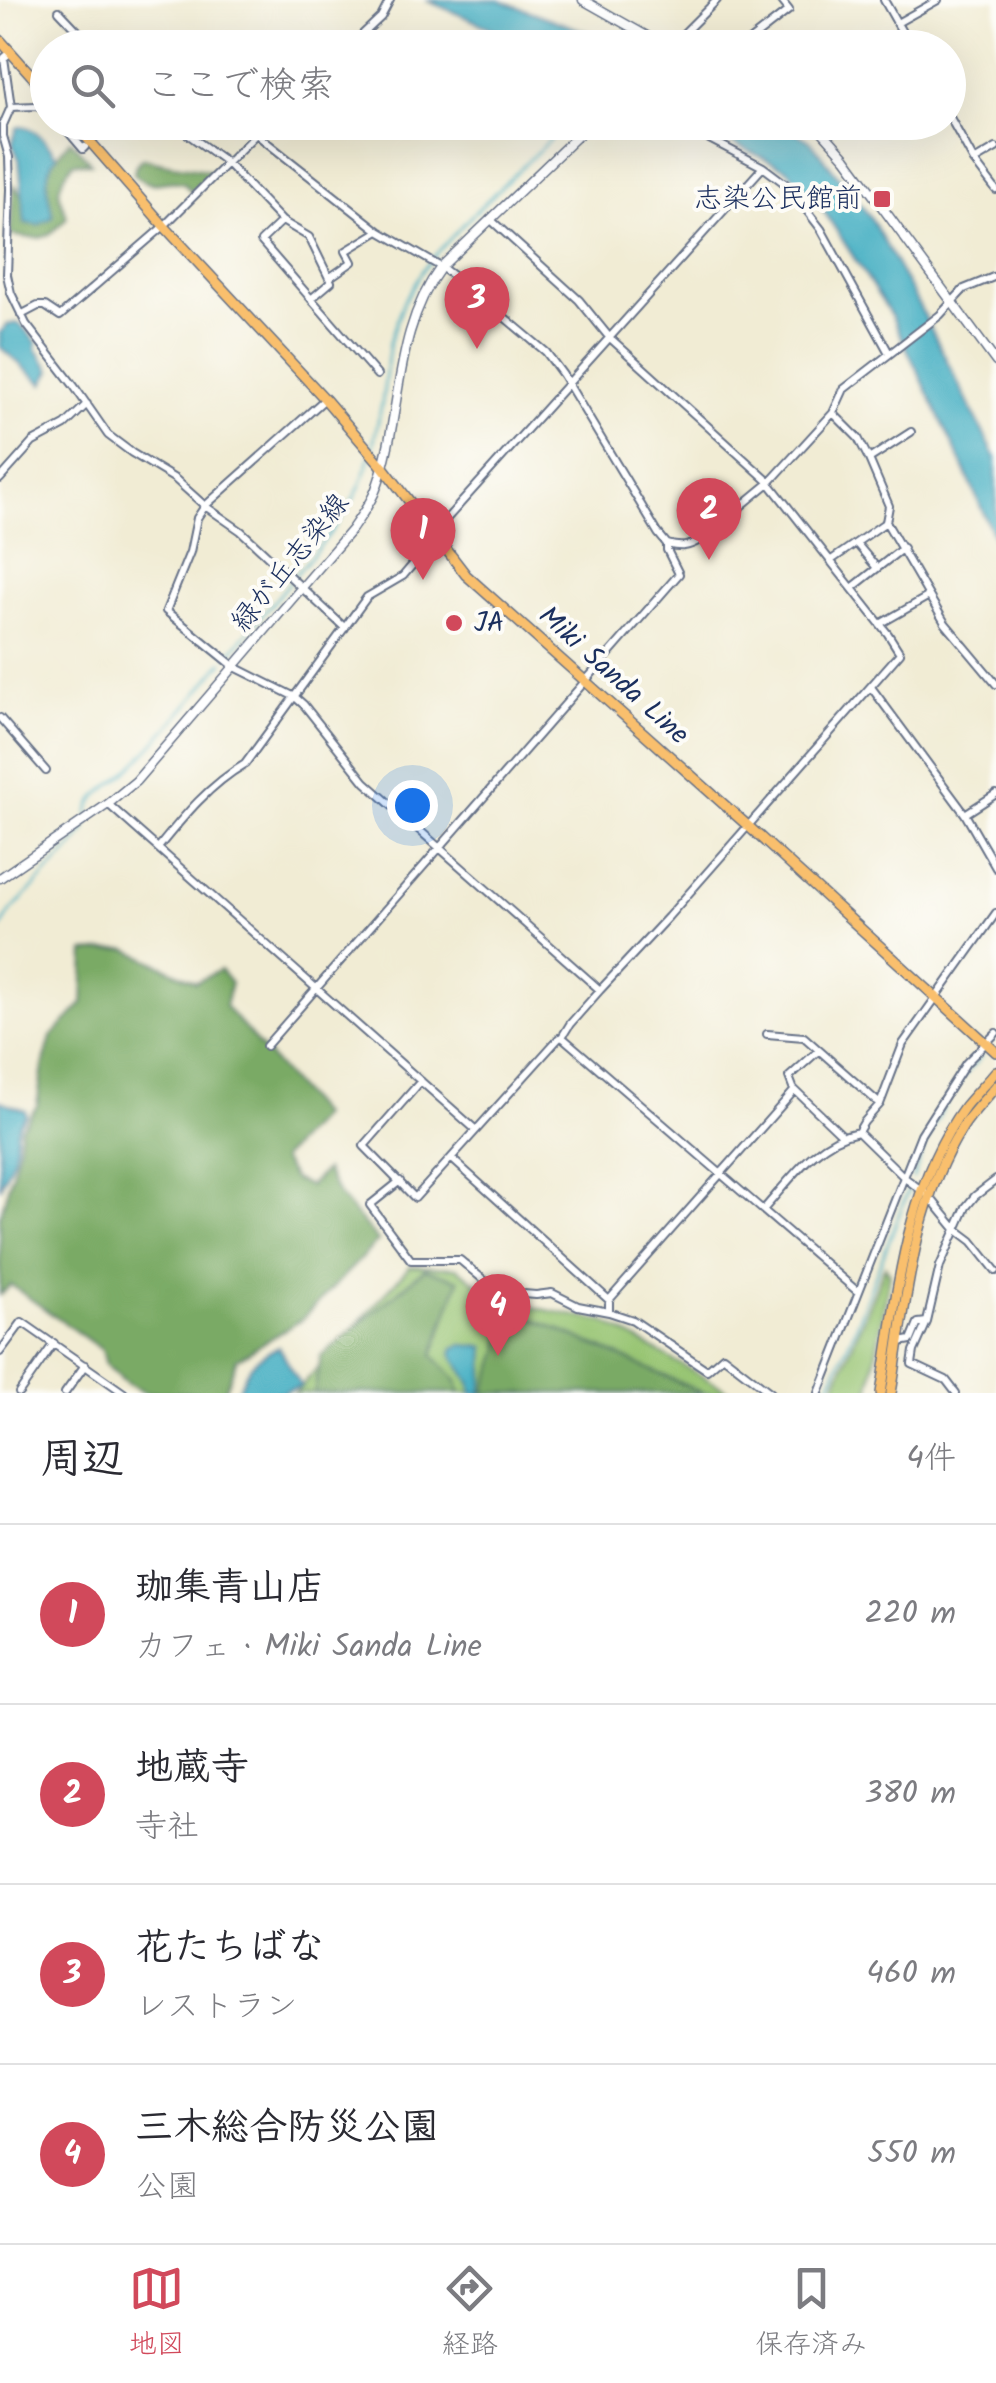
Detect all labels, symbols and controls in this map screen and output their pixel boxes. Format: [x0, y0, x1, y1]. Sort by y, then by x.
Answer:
search box [30, 30, 966, 140]
text: ここで検索 [145, 57, 335, 117]
icon: search [65, 58, 120, 113]
place label: 志染公民館前 [694, 177, 862, 222]
marker: 志染公民館前 [871, 188, 893, 210]
pin: 3 [444, 266, 510, 349]
pin: 2 [676, 478, 742, 560]
street label: 緑が丘志染線 [221, 484, 361, 642]
pin: 1 [390, 498, 456, 580]
street label: Miki Sanda Line [527, 596, 699, 757]
place label: JA [474, 601, 504, 646]
marker: JA [443, 612, 465, 634]
your location [387, 780, 438, 831]
pin: 4 [466, 1274, 530, 1356]
text: 周辺 [40, 1427, 124, 1494]
text: 4件 [906, 1434, 956, 1485]
text: 珈集青山店 [135, 1559, 325, 1619]
text: 1 [68, 1589, 77, 1640]
text: 220 m [865, 1589, 956, 1640]
text: カフェ · Miki Sanda Line [135, 1622, 482, 1673]
text: 地蔵寺 [135, 1739, 249, 1799]
text: 2 [63, 1769, 82, 1820]
text: 380 m [864, 1769, 956, 1820]
text: 寺社 [135, 1802, 199, 1853]
text: 花たちばな [135, 1919, 325, 1979]
text: 3 [64, 1949, 81, 2000]
text: 460 m [866, 1949, 956, 2000]
text: レストラン [135, 1982, 298, 2033]
text: 三木総合防災公園 [135, 2099, 439, 2159]
text: 4 [64, 2129, 81, 2180]
text: 550 m [867, 2129, 956, 2180]
text: 公園 [135, 2162, 199, 2213]
tab: 地図 [129, 2261, 185, 2368]
tab: 経路 [442, 2261, 498, 2368]
tab: 保存済み [755, 2261, 867, 2368]

